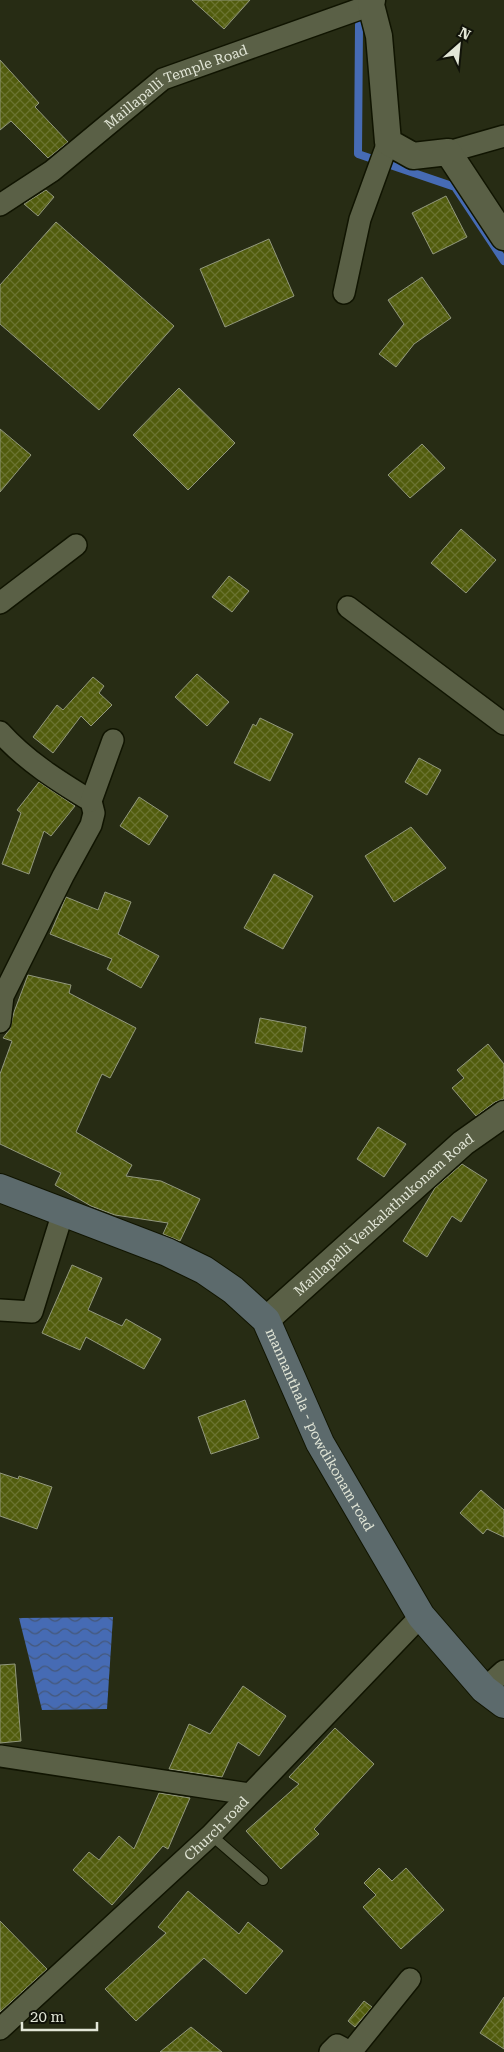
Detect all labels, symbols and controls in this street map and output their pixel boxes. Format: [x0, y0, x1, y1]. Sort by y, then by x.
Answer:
north arrow [434, 20, 484, 70]
text: N [456, 24, 474, 43]
street label: Maillapalli Temple Road [101, 42, 250, 132]
street label: Maillapalli Venkalathukonam Road [291, 1130, 477, 1299]
street label: mannanthala - powdikonam road [263, 1326, 378, 1534]
street label: Church road [181, 1793, 252, 1864]
scale bar [22, 2000, 98, 2032]
text: 20 m [30, 2008, 65, 2026]

